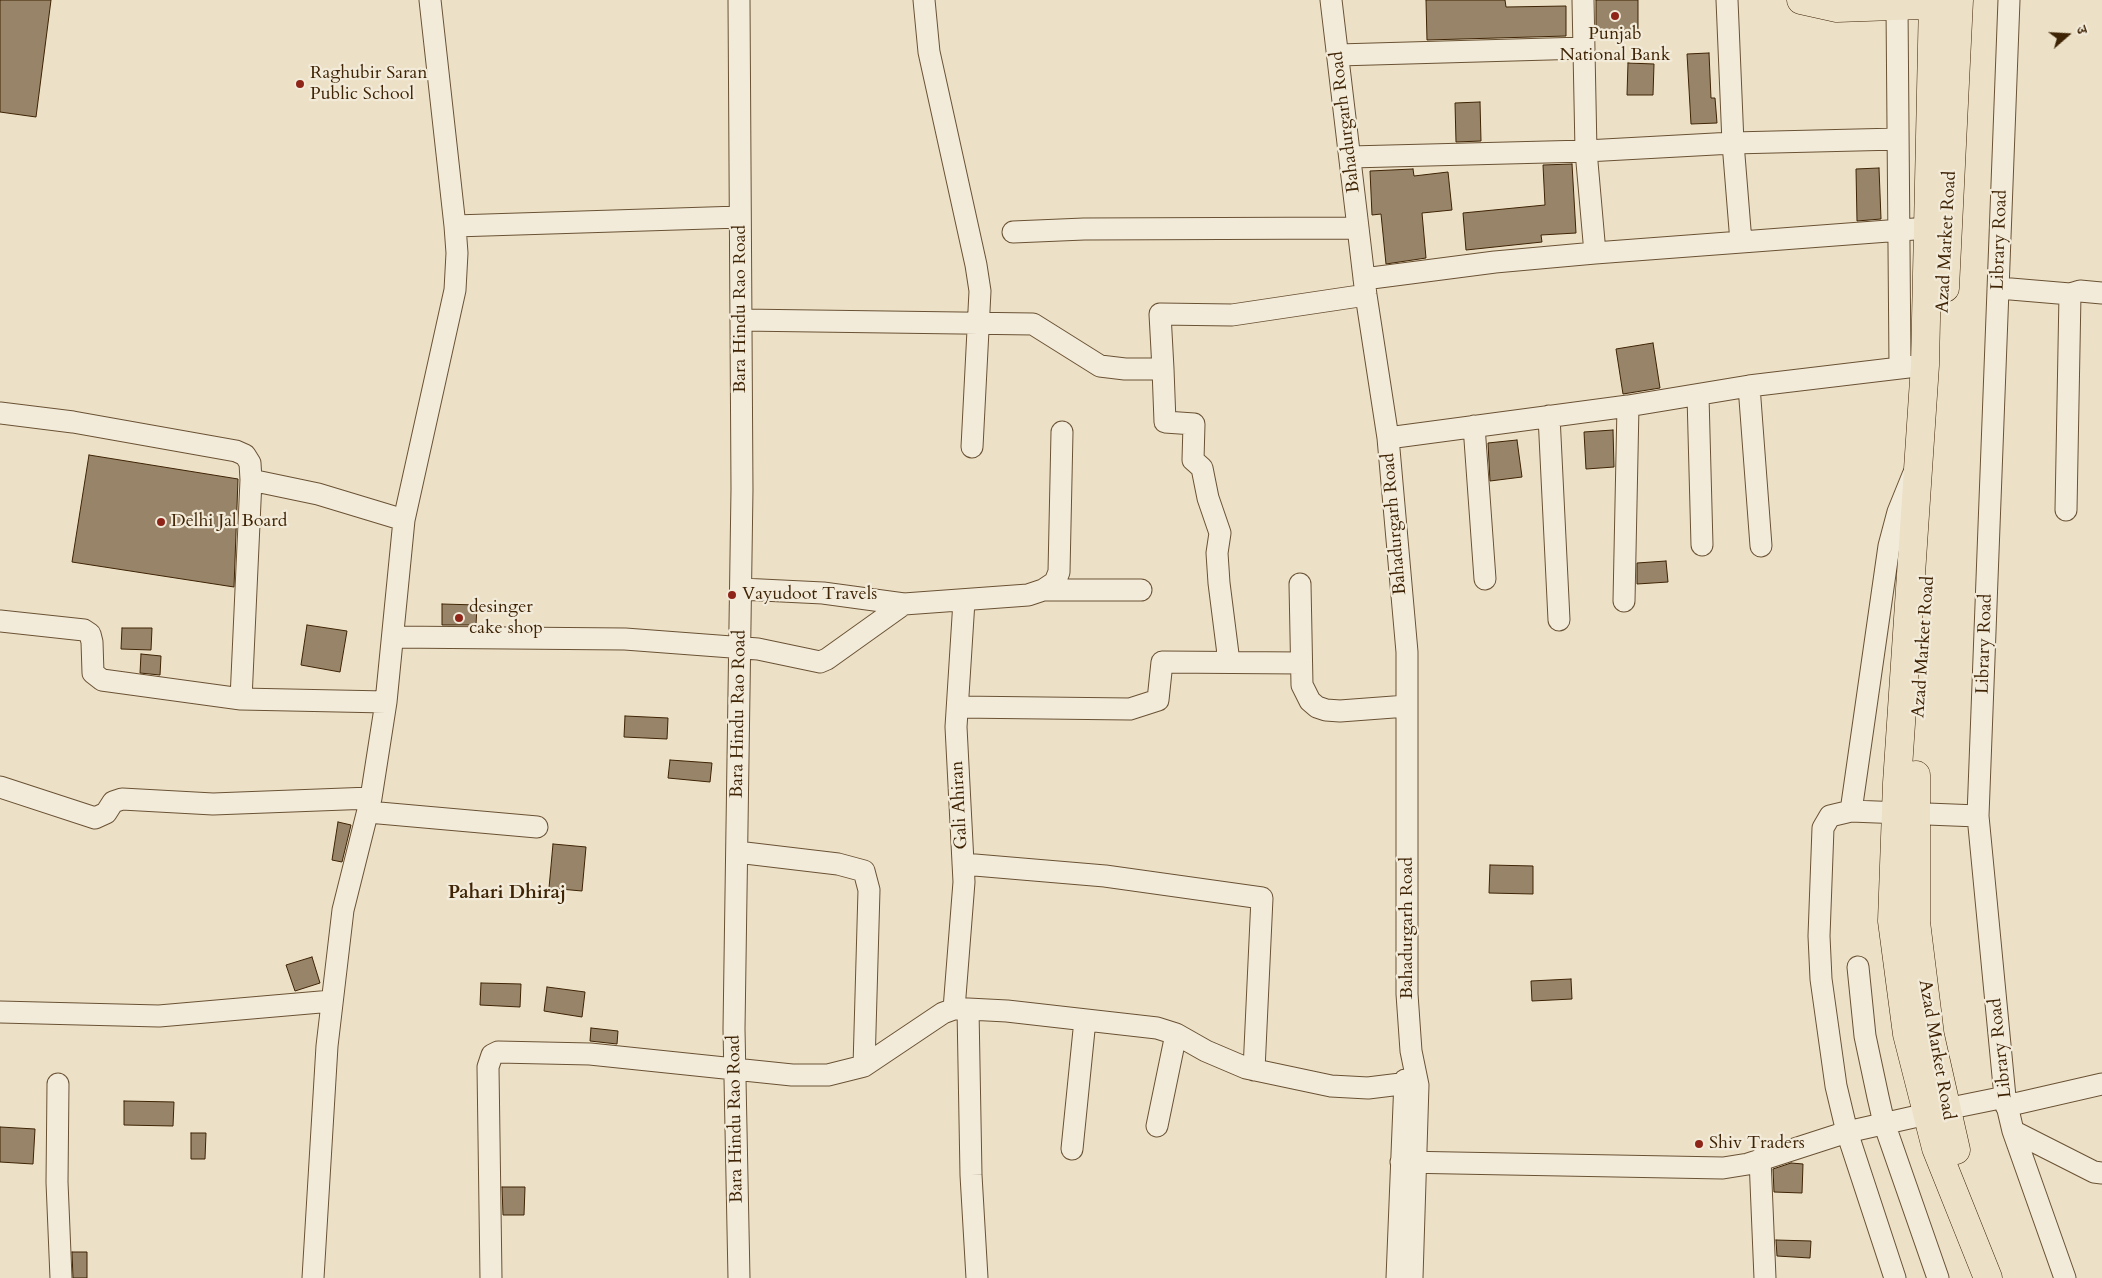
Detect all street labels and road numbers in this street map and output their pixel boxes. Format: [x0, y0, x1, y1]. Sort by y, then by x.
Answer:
street label: Bahadurgarh Road [1327, 50, 1365, 194]
street label: Azad Market Road [1932, 170, 1962, 314]
street label: Library Road [1987, 189, 2013, 291]
street label: Bara Hindu Rao Road [730, 225, 752, 393]
street label: Bahadurgarh Road [1378, 452, 1412, 596]
street label: Azad Market Road [1908, 575, 1940, 719]
street label: Library Road [1972, 593, 1998, 695]
street label: Bara Hindu Rao Road [727, 630, 751, 798]
street label: Gali Ahiran [947, 760, 973, 850]
street label: Bahadurgarh Road [1397, 857, 1419, 999]
street label: Azad Market Road [1913, 978, 1959, 1122]
street label: Library Road [1985, 997, 2017, 1099]
street label: Bara Hindu Rao Road [724, 1035, 748, 1203]

